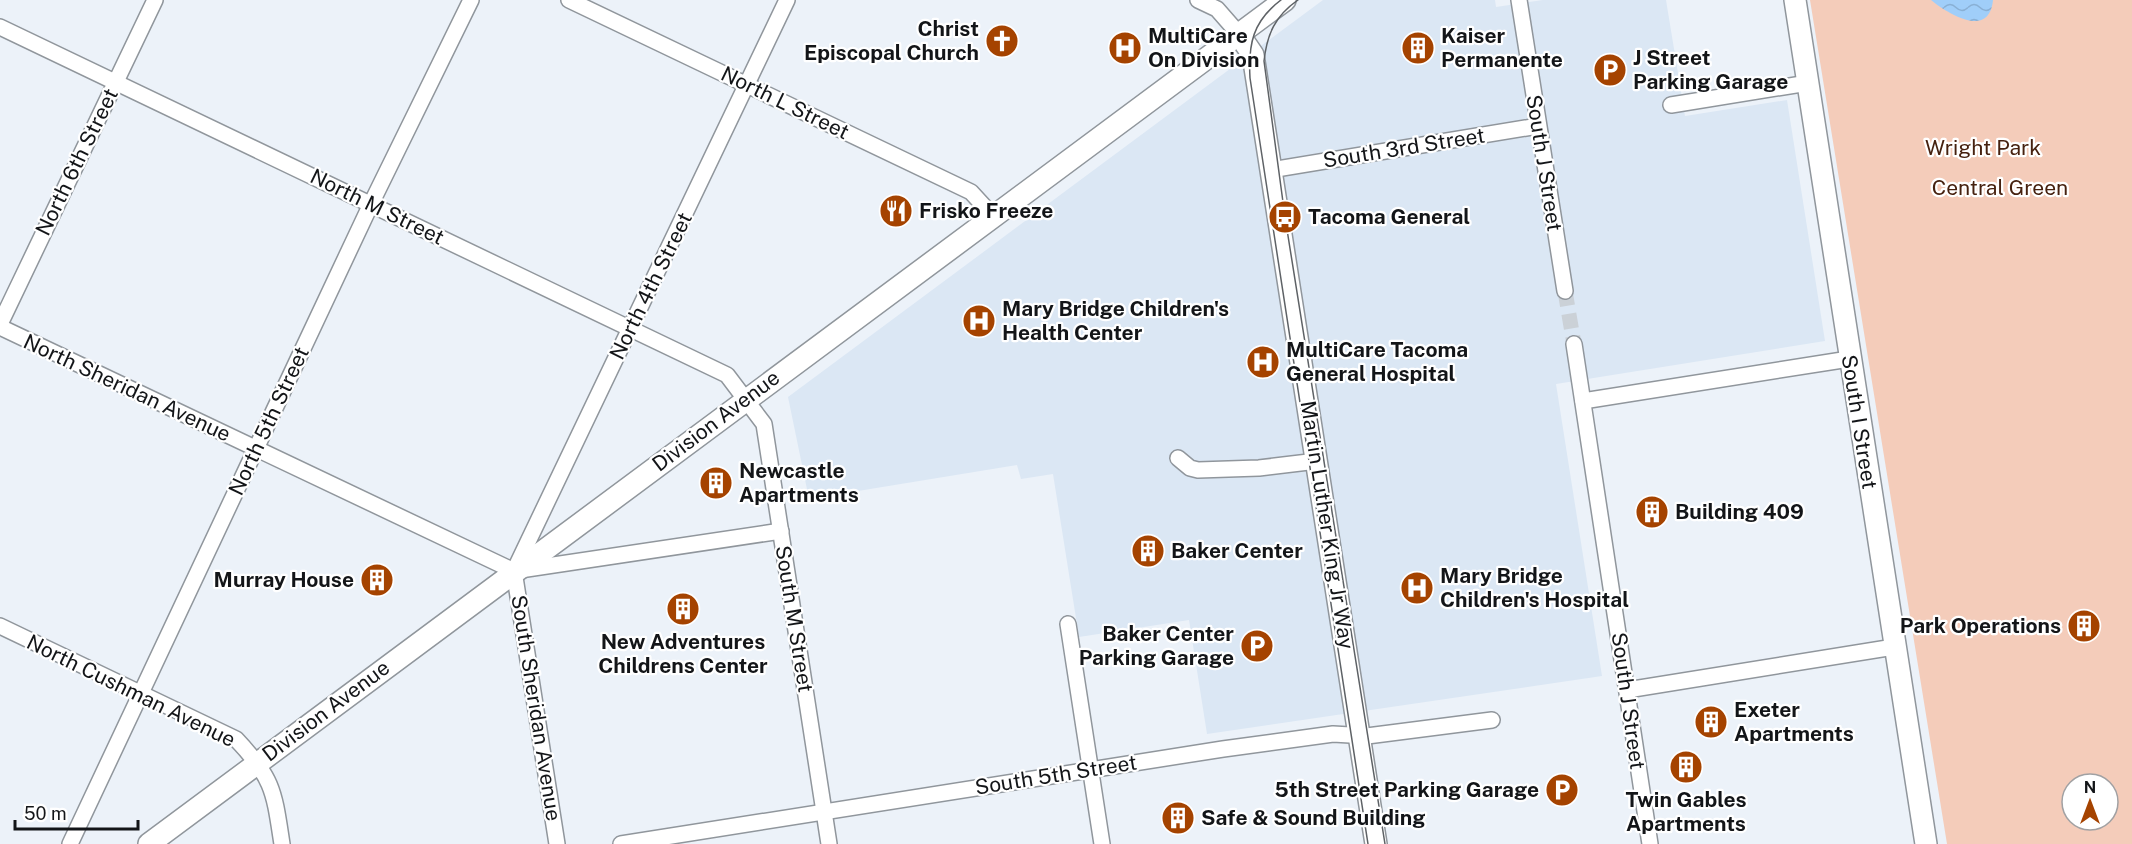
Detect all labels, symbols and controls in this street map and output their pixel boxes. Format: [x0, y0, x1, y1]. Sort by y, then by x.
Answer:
place label: Christ Episcopal Church [804, 16, 979, 65]
church icon: Christ Episcopal Church [984, 23, 1020, 59]
place label: MultiCare On Division [1148, 23, 1259, 72]
place label: Kaiser Permanente [1441, 23, 1563, 72]
hospital icon: MultiCare On Division [1107, 30, 1143, 66]
building icon: Kaiser Permanente [1400, 30, 1436, 66]
place label: J Street Parking Garage [1633, 45, 1788, 94]
parking icon: J Street Parking Garage [1592, 52, 1628, 88]
street label: North L Street [717, 61, 853, 144]
street label: North 6th Street [30, 84, 123, 239]
street label: South J Street [1521, 93, 1568, 233]
street label: South 3rd Street [1321, 122, 1487, 173]
park label: Wright Park [1925, 135, 2041, 160]
street label: North M Street [306, 163, 448, 250]
park label: Central Green [1932, 175, 2068, 200]
restaurant icon: Frisko Freeze [878, 193, 914, 229]
place label: Frisko Freeze [919, 198, 1053, 223]
bus stop icon: Tacoma General [1267, 199, 1303, 235]
place label: Tacoma General [1308, 204, 1470, 229]
street label: North 4th Street [604, 208, 697, 364]
place label: Mary Bridge Children's Health Center [1002, 296, 1229, 345]
hospital icon: Mary Bridge Children's Health Center [961, 303, 997, 339]
street label: North Sheridan Avenue [20, 329, 235, 447]
place label: MultiCare Tacoma General Hospital [1286, 337, 1468, 386]
street label: North 5th Street [223, 343, 314, 499]
hospital icon: MultiCare Tacoma General Hospital [1245, 344, 1281, 380]
street label: South I Street [1837, 353, 1882, 491]
street label: Division Avenue [647, 365, 784, 477]
street label: Martin Luther King Jr Way [1296, 399, 1359, 651]
place label: Newcastle Apartments [739, 458, 859, 507]
building icon: Newcastle Apartments [698, 465, 734, 501]
building icon: Building 409 [1634, 494, 1670, 530]
place label: Building 409 [1675, 499, 1804, 524]
building icon: Baker Center [1130, 533, 1166, 569]
place label: Baker Center [1171, 538, 1303, 563]
street label: South M Street [771, 544, 818, 694]
building icon: Murray House [359, 562, 395, 598]
place label: Mary Bridge Children's Hospital [1440, 563, 1629, 612]
place label: Murray House [214, 567, 354, 592]
hospital icon: Mary Bridge Children's Hospital [1399, 570, 1435, 606]
building icon: New Adventures Childrens Center [665, 591, 701, 627]
street label: South Sheridan Avenue [506, 593, 567, 823]
building icon: Park Operations [2066, 608, 2102, 644]
place label: Park Operations [1900, 613, 2061, 638]
place label: Baker Center Parking Garage [1079, 621, 1234, 670]
parking icon: Baker Center Parking Garage [1239, 628, 1275, 664]
street label: North Cushman Avenue [23, 629, 240, 752]
place label: New Adventures Childrens Center [598, 629, 768, 678]
street label: South J Street [1607, 631, 1650, 771]
street label: Division Avenue [257, 655, 394, 767]
place label: Exeter Apartments [1734, 697, 1854, 746]
building icon: Exeter Apartments [1693, 704, 1729, 740]
street label: South 5th Street [973, 749, 1139, 800]
building icon: Twin Gables Apartments [1668, 749, 1704, 785]
parking icon: 5th Street Parking Garage [1544, 772, 1580, 808]
north arrow [2060, 772, 2120, 832]
place label: 5th Street Parking Garage [1275, 777, 1539, 802]
text: N [2084, 778, 2096, 797]
place label: Twin Gables Apartments [1625, 787, 1747, 836]
scale bar [15, 793, 138, 831]
building icon: Safe & Sound Building [1160, 800, 1196, 836]
text: 50 m [24, 803, 67, 824]
place label: Safe & Sound Building [1201, 805, 1425, 830]

